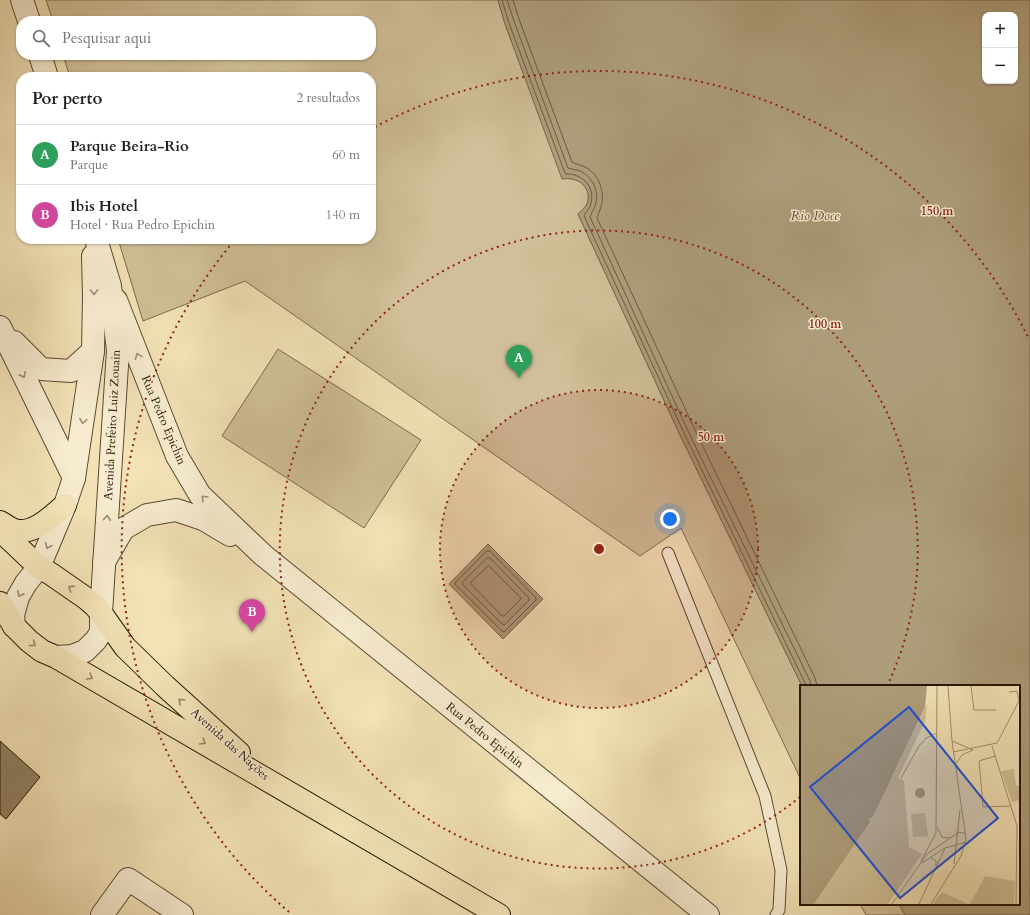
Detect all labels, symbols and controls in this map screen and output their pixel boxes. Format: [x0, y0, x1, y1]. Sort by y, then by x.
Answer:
map controls [982, 12, 1018, 84]
button: + [982, 12, 1018, 48]
search box [16, 16, 376, 60]
icon: search [30, 27, 52, 49]
text: Pesquisar aqui [62, 28, 151, 48]
button: − [982, 48, 1018, 84]
text: Por perto [32, 87, 102, 110]
text: 2 resultados [296, 89, 360, 107]
text: Parque Beira-Rio [70, 136, 189, 156]
text: A [40, 146, 50, 164]
text: 60 m [332, 146, 360, 164]
text: Parque [70, 156, 108, 174]
text: Ibis Hotel [70, 196, 138, 216]
text: 150 m [921, 203, 954, 219]
text: B [40, 206, 50, 224]
text: 140 m [326, 206, 360, 224]
water label: Rio Doce [791, 207, 840, 225]
text: Hotel · Rua Pedro Epichin [70, 216, 215, 234]
one-way arrow [90, 289, 98, 295]
text: 100 m [809, 316, 842, 332]
pin: A [506, 345, 532, 378]
street label: Avenida Prefeito Luiz Zouain [100, 349, 124, 501]
one-way arrow [134, 353, 142, 360]
one-way arrow [18, 371, 26, 378]
street label: Rua Pedro Epichin [138, 373, 190, 467]
one-way arrow [79, 418, 87, 424]
text: 50 m [698, 429, 725, 445]
one-way arrow [201, 495, 209, 503]
your location [660, 509, 680, 529]
one-way arrow [102, 515, 111, 521]
one-way arrow [45, 541, 53, 549]
centre of rings [592, 542, 606, 556]
one-way arrow [68, 585, 75, 593]
one-way arrow [17, 590, 25, 597]
pin: B [239, 599, 265, 632]
one-way arrow [29, 639, 36, 646]
one-way arrow [86, 673, 93, 680]
inset map [800, 685, 1020, 905]
one-way arrow [179, 698, 186, 705]
street label: Rua Pedro Epichin [443, 699, 527, 771]
street label: Avenida das Nações [187, 704, 273, 784]
one-way arrow [199, 738, 206, 745]

